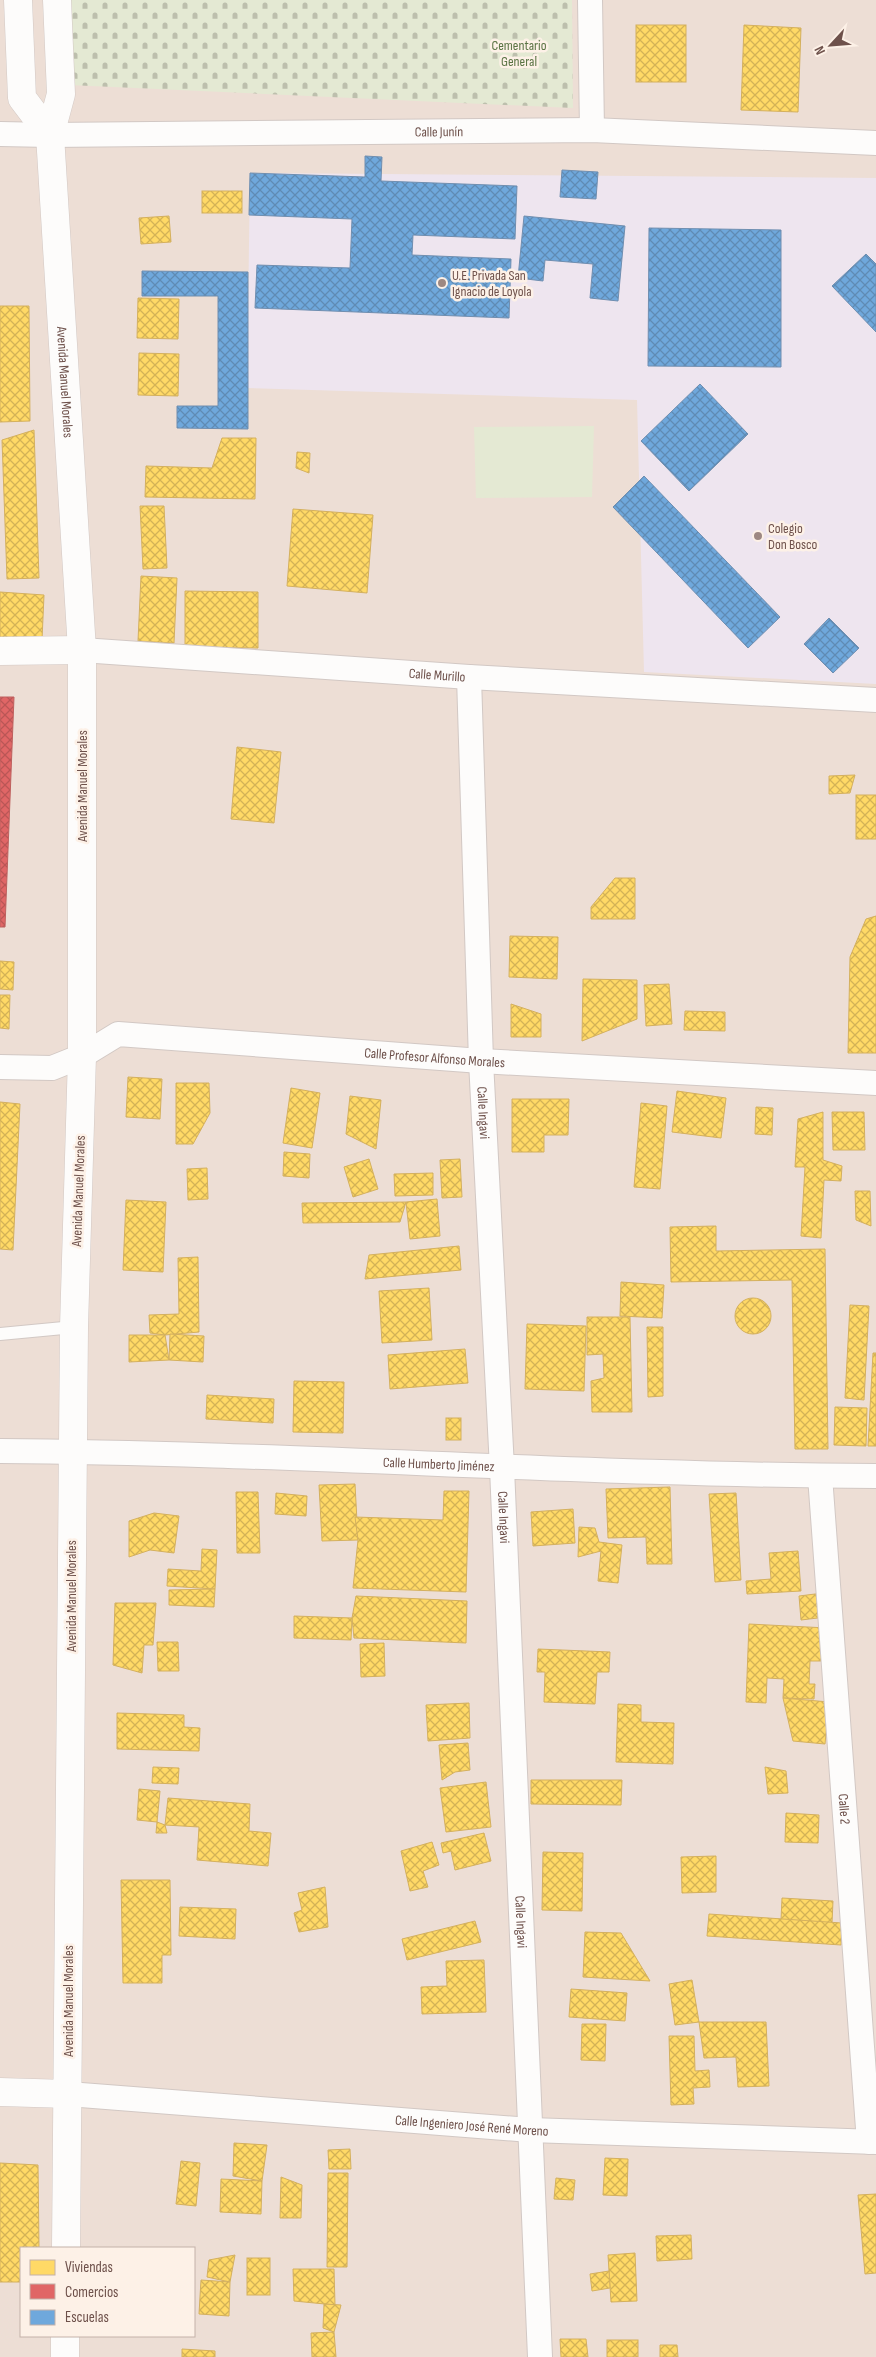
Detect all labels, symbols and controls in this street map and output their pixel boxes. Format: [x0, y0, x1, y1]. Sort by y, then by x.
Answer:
north arrow [806, 20, 856, 70]
park label: Cementario General [491, 37, 547, 70]
text: N [810, 43, 829, 58]
street label: Calle Junín [415, 123, 463, 141]
place label: U.E. Privada San Ignacio de Loyola [452, 267, 532, 300]
marker: U.E. Privada San Ignacio de Loyola [436, 277, 448, 289]
street label: Avenida Manuel Morales [53, 325, 77, 438]
place label: Colegio Don Bosco [768, 520, 818, 553]
marker: Colegio Don Bosco [752, 530, 764, 542]
street label: Calle Murillo [408, 665, 466, 686]
street label: Avenida Manuel Morales [74, 730, 91, 843]
street label: Calle Profesor Alfonso Morales [364, 1044, 505, 1071]
street label: Calle Ingavi [473, 1086, 493, 1139]
street label: Avenida Manuel Morales [68, 1135, 89, 1248]
street label: Calle Humberto Jiménez [383, 1454, 495, 1475]
street label: Calle Ingavi [494, 1491, 513, 1544]
street label: Avenida Manuel Morales [63, 1540, 80, 1653]
street label: Calle 2 [834, 1793, 854, 1825]
street label: Calle Ingavi [511, 1895, 531, 1949]
street label: Avenida Manuel Morales [60, 1945, 77, 2058]
street label: Calle Ingeniero José René Moreno [394, 2112, 549, 2140]
legend [20, 2247, 195, 2337]
text: Viviendas [65, 2258, 113, 2277]
text: Comercios [65, 2283, 119, 2302]
text: Escuelas [65, 2308, 109, 2327]

